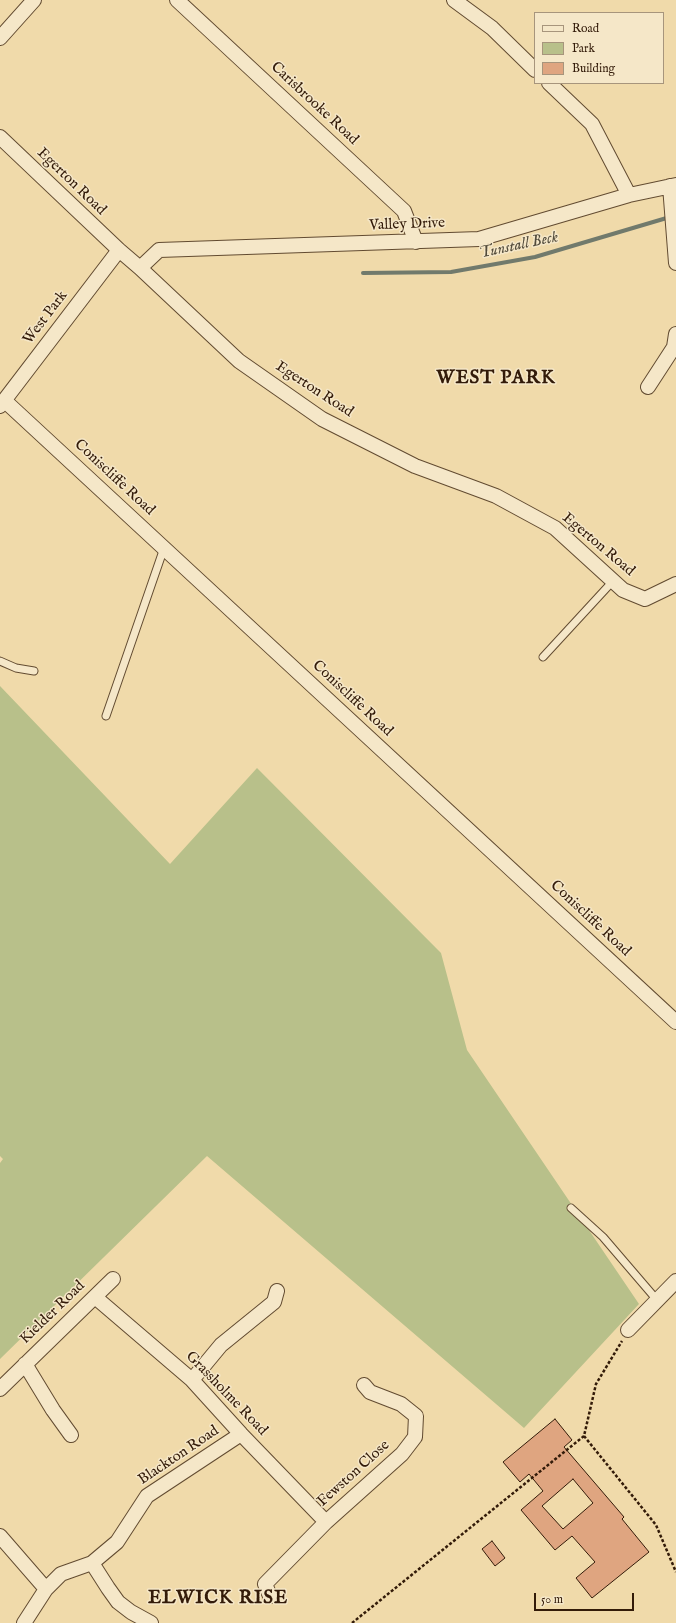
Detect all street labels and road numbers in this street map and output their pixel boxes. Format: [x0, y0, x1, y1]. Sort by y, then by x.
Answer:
street label: Carisbrooke Road [266, 59, 362, 149]
street label: Egerton Road [33, 145, 109, 219]
street label: Valley Drive [369, 215, 445, 235]
street label: West Park [20, 288, 72, 348]
street label: Egerton Road [272, 358, 356, 422]
street label: Coniscliffe Road [70, 436, 158, 520]
street label: Egerton Road [558, 509, 638, 581]
street label: Coniscliffe Road [308, 657, 396, 741]
street label: Coniscliffe Road [546, 877, 634, 961]
street label: Kielder Road [17, 1278, 89, 1348]
street label: Grassholme Road [181, 1348, 271, 1440]
street label: Blackton Road [135, 1422, 223, 1490]
street label: Fewston Close [314, 1437, 394, 1511]

